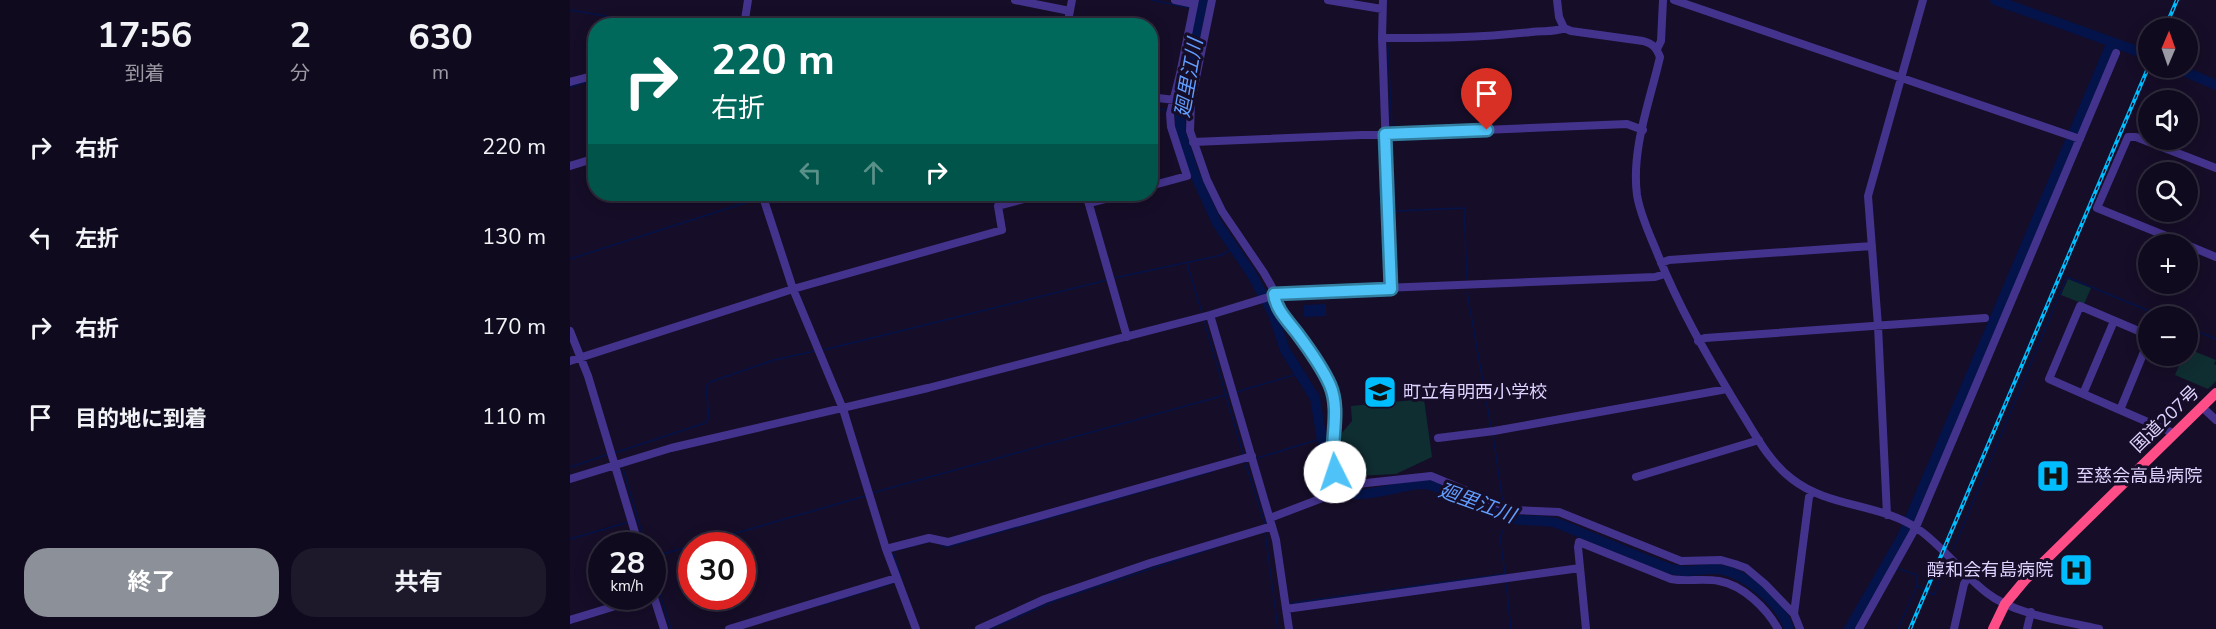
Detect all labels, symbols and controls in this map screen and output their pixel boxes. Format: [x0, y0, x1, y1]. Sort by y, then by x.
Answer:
text: 17:56 [97, 11, 192, 60]
text: 2 [289, 11, 311, 60]
text: 630 [408, 13, 473, 62]
north arrow [2138, 18, 2198, 78]
map controls [2138, 18, 2198, 366]
text: 220 m [711, 32, 835, 89]
water label: 廻里江川 [1169, 34, 1210, 120]
icon: right [612, 42, 690, 120]
text: m [432, 59, 449, 86]
text: 到着 [125, 60, 165, 87]
text: 分 [290, 60, 310, 87]
pin [1461, 68, 1512, 130]
icon: arrive [1470, 77, 1503, 110]
text: 右折 [711, 90, 765, 127]
button: sound [2138, 90, 2198, 150]
icon: right [24, 131, 57, 164]
text: 220 m [482, 132, 546, 162]
text: 右折 [75, 134, 119, 164]
icon: left [794, 156, 827, 189]
icon: ahead [857, 156, 890, 189]
icon: right [920, 156, 953, 189]
button: search [2138, 162, 2198, 222]
icon: left [24, 221, 57, 254]
text: 130 m [482, 222, 546, 252]
text: 左折 [75, 224, 119, 254]
button: + [2138, 234, 2198, 294]
button: − [2138, 306, 2198, 366]
icon: right [24, 311, 57, 344]
text: 170 m [482, 312, 546, 342]
text: 右折 [75, 314, 119, 344]
school or university icon: 町立有明西小学校 [1362, 374, 1398, 410]
place label: 町立有明西小学校 [1403, 380, 1547, 404]
street label: 国道207号 [2126, 380, 2204, 458]
icon: arrive [24, 401, 57, 434]
text: 110 m [482, 402, 546, 432]
text: 目的地に到着 [75, 404, 207, 434]
position arrow [1303, 440, 1367, 504]
hospital icon: 至慈会高島病院 [2035, 458, 2071, 494]
place label: 至慈会高島病院 [2076, 464, 2202, 488]
water label: 廻里江川 [1435, 477, 1521, 530]
speed limit sign: 30 [678, 532, 756, 610]
text: 28 [609, 543, 645, 584]
button: 終了 [24, 548, 279, 617]
button: 共有 [291, 548, 546, 617]
hospital icon: 醇和会有島病院 [2058, 552, 2094, 588]
place label: 醇和会有島病院 [1927, 558, 2053, 582]
text: km/h [610, 576, 644, 596]

